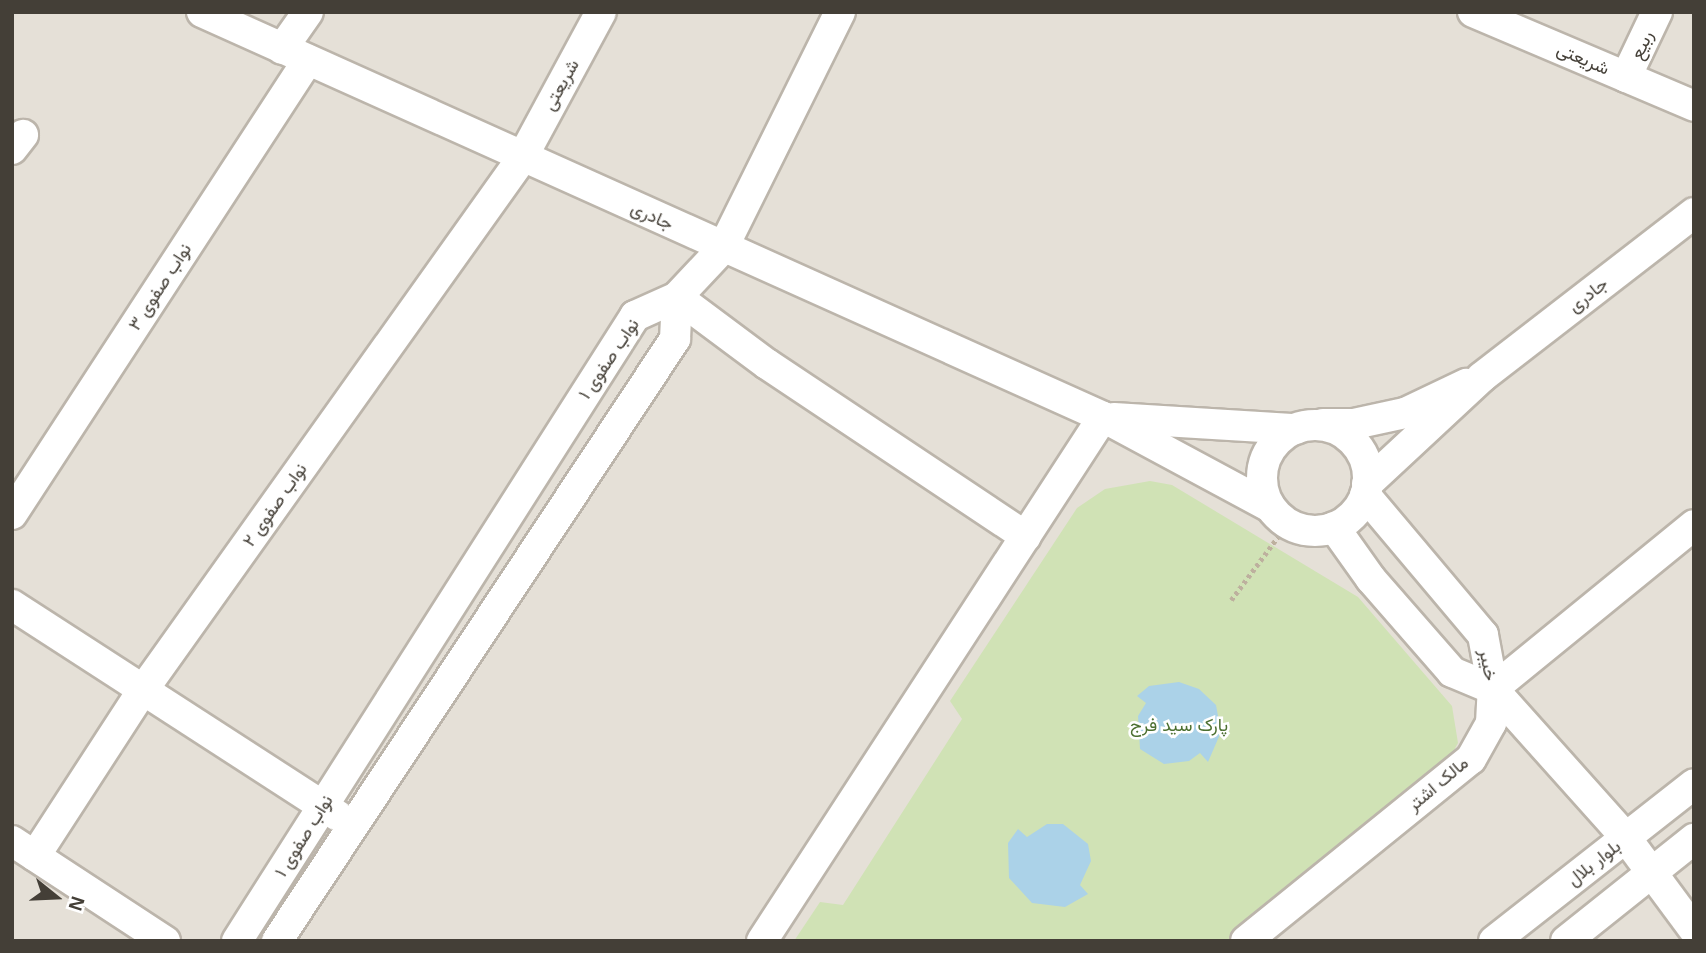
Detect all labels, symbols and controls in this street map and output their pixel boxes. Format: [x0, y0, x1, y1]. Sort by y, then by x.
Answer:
street label: ربیع [1626, 27, 1658, 63]
street label: شریعتی [1553, 38, 1613, 80]
street label: شریعتی [538, 56, 584, 114]
street label: جادری [627, 197, 677, 235]
street label: نواب صفوی ۳ [124, 239, 196, 335]
street label: جادری [1564, 273, 1612, 317]
street label: نواب صفوی ۱ [574, 314, 644, 404]
street label: نواب صفوی ۲ [238, 459, 312, 551]
street label: خیبر [1474, 647, 1502, 683]
park label: پارک سید فرج [1130, 714, 1228, 736]
street label: مالک اشتر [1403, 752, 1473, 816]
street label: نواب صفوی ۱ [270, 791, 338, 881]
street label: بلوار بلال [1563, 835, 1625, 891]
north arrow [21, 862, 91, 932]
text: N [64, 894, 89, 913]

